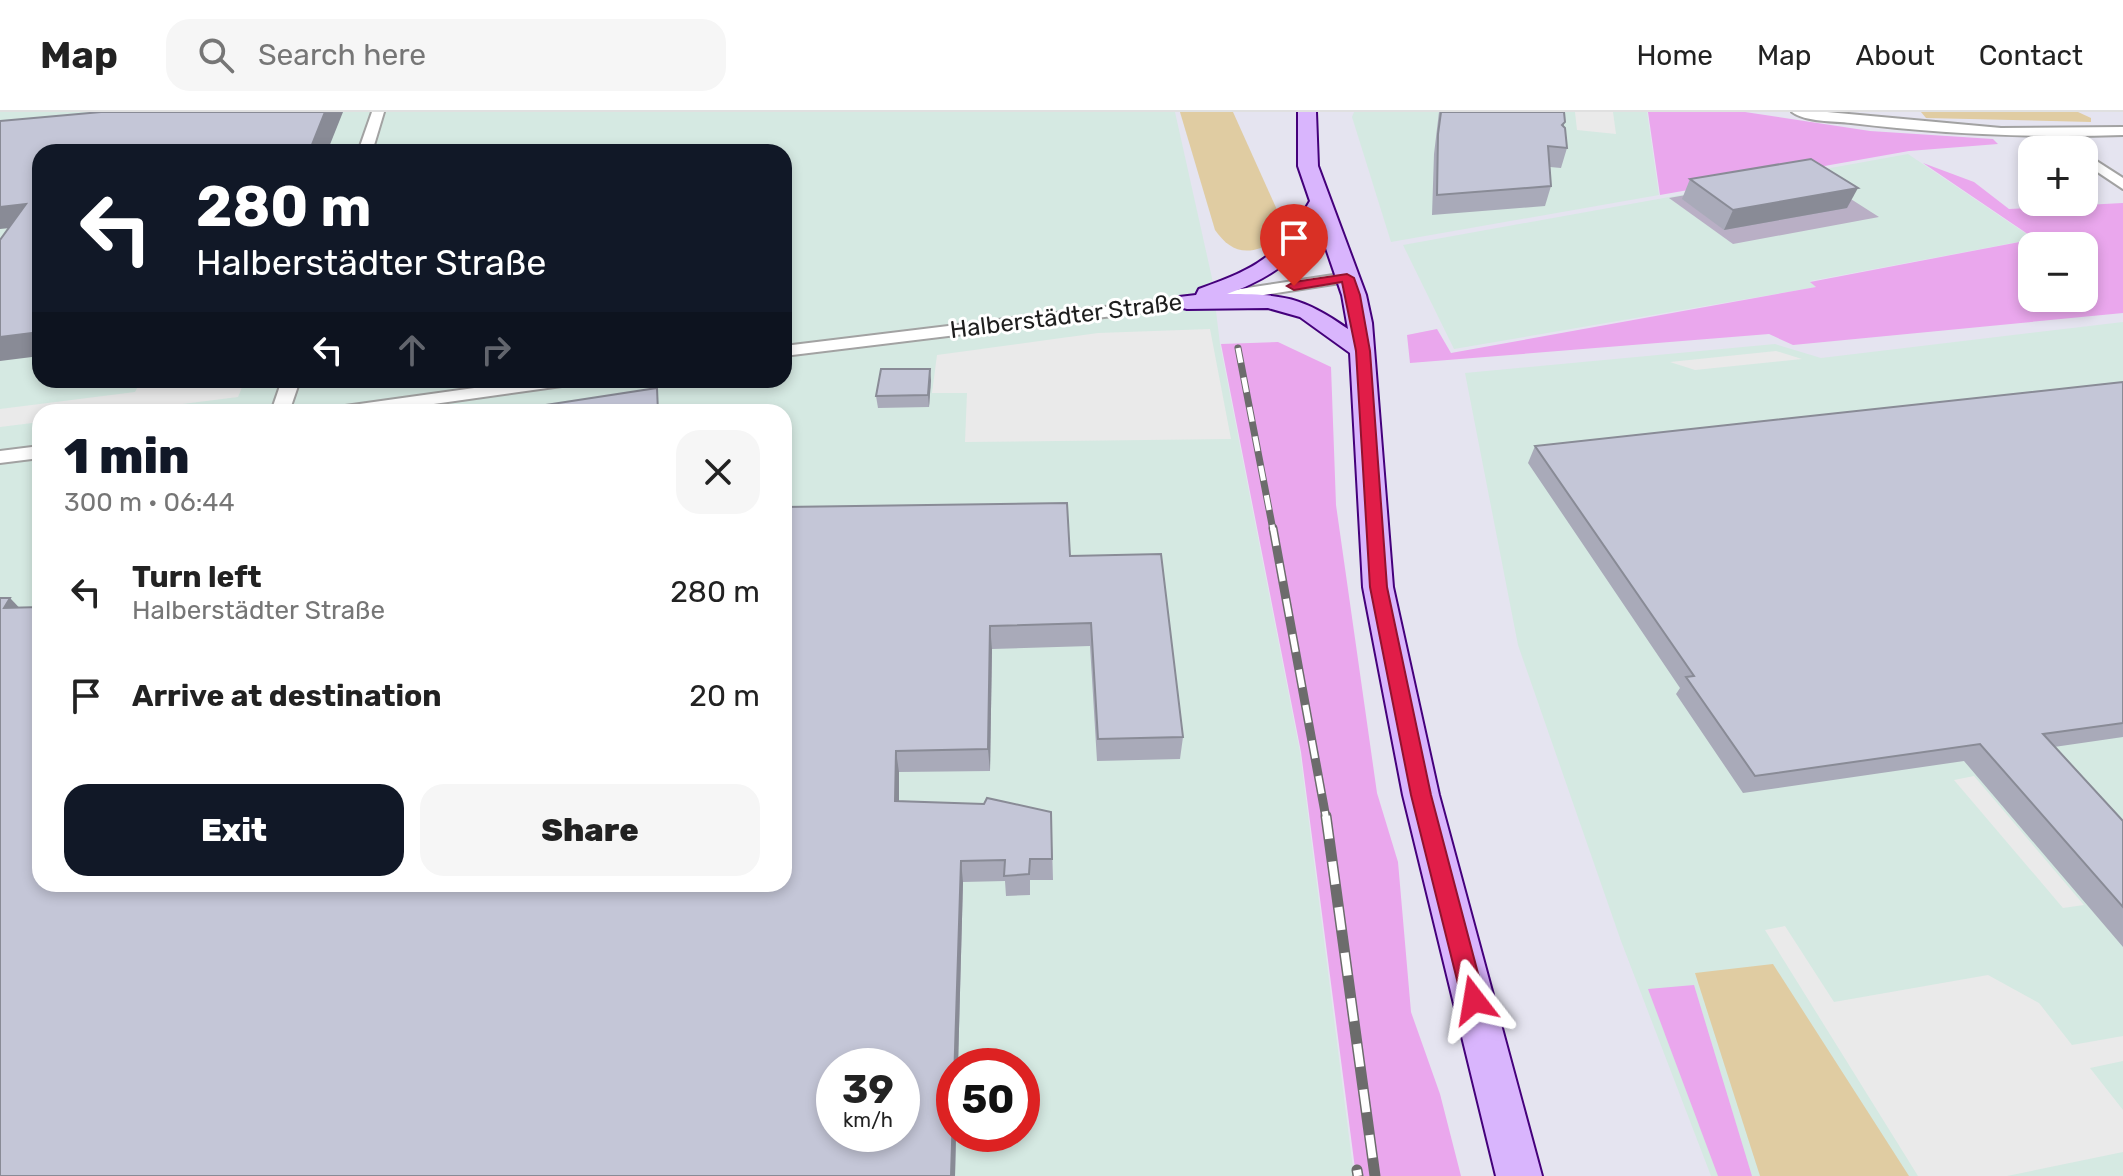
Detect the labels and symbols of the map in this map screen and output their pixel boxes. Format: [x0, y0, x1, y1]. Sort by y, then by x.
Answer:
pin [1260, 204, 1328, 286]
street label: Halberstädter Straße [948, 288, 1184, 344]
position arrow [1432, 958, 1516, 1042]
speed limit sign: 50 [936, 1048, 1040, 1152]

